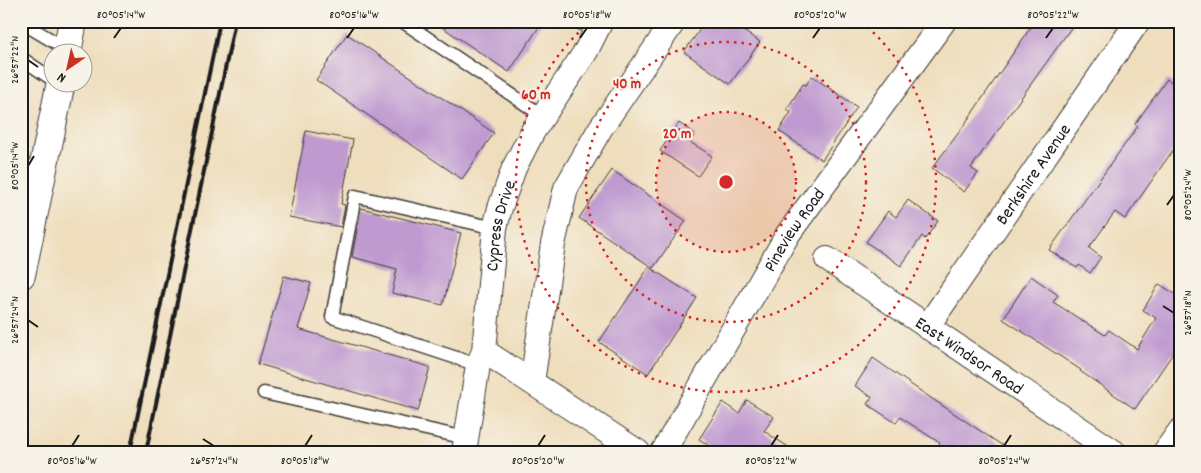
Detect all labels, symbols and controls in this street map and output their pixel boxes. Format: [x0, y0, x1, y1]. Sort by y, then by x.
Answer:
text: 80°05'14"W [97, 7, 145, 24]
text: 80°05'16"W [329, 7, 379, 24]
text: 80°05'18"W [563, 7, 611, 24]
text: 80°05'20"W [794, 7, 846, 24]
text: 80°05'22"W [1027, 7, 1079, 24]
text: 26°57'22"N [7, 36, 24, 84]
north arrow [42, 42, 92, 92]
text: N [53, 67, 70, 87]
text: 40 m [613, 74, 641, 96]
text: 60 m [521, 85, 551, 107]
street label: Berkshire Avenue [991, 120, 1078, 231]
text: 20 m [663, 124, 691, 146]
text: 80°05'14"W [7, 142, 24, 190]
text: 80°05'24"W [1180, 169, 1197, 221]
centre of rings [717, 173, 735, 191]
street label: Cypress Drive [481, 177, 524, 273]
street label: Pineview Road [759, 184, 832, 277]
text: 26°57'18"N [1180, 290, 1197, 336]
text: 26°57'24"N [7, 296, 24, 344]
street label: East Windsor Road [909, 312, 1027, 402]
text: 80°05'16"W [47, 453, 97, 470]
text: 26°57'24"N [190, 453, 238, 470]
text: 80°05'18"W [281, 453, 329, 470]
text: 80°05'20"W [512, 453, 564, 470]
text: 80°05'22"W [745, 453, 797, 470]
text: 80°05'24"W [978, 453, 1030, 470]

